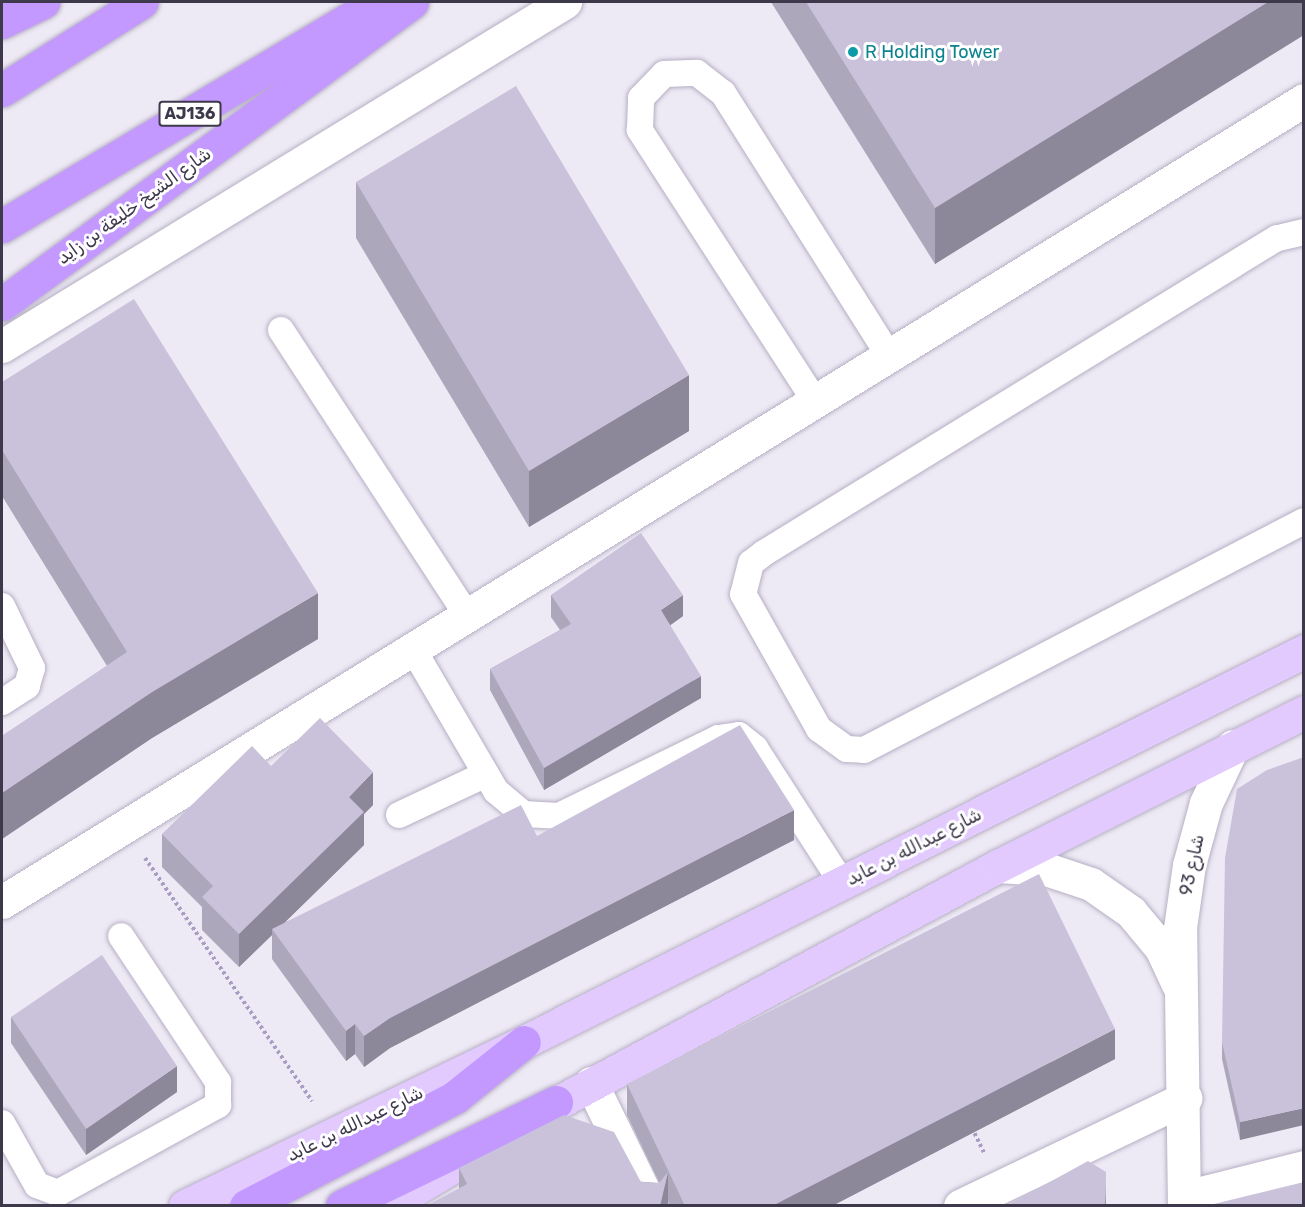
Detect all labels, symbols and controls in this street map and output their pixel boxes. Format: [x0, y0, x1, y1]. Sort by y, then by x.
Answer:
place label: R Holding Tower [865, 41, 1000, 63]
marker: R Holding Tower [846, 45, 860, 59]
road number: AJ136 [158, 101, 222, 127]
street label: شارع الشيخ خليفة بن زايد [53, 143, 215, 269]
street label: شارع عبدالله بن عابد [843, 804, 985, 890]
street label: شارع 93 [1175, 833, 1209, 897]
street label: شارع عبدالله بن عابد [283, 1082, 427, 1166]

